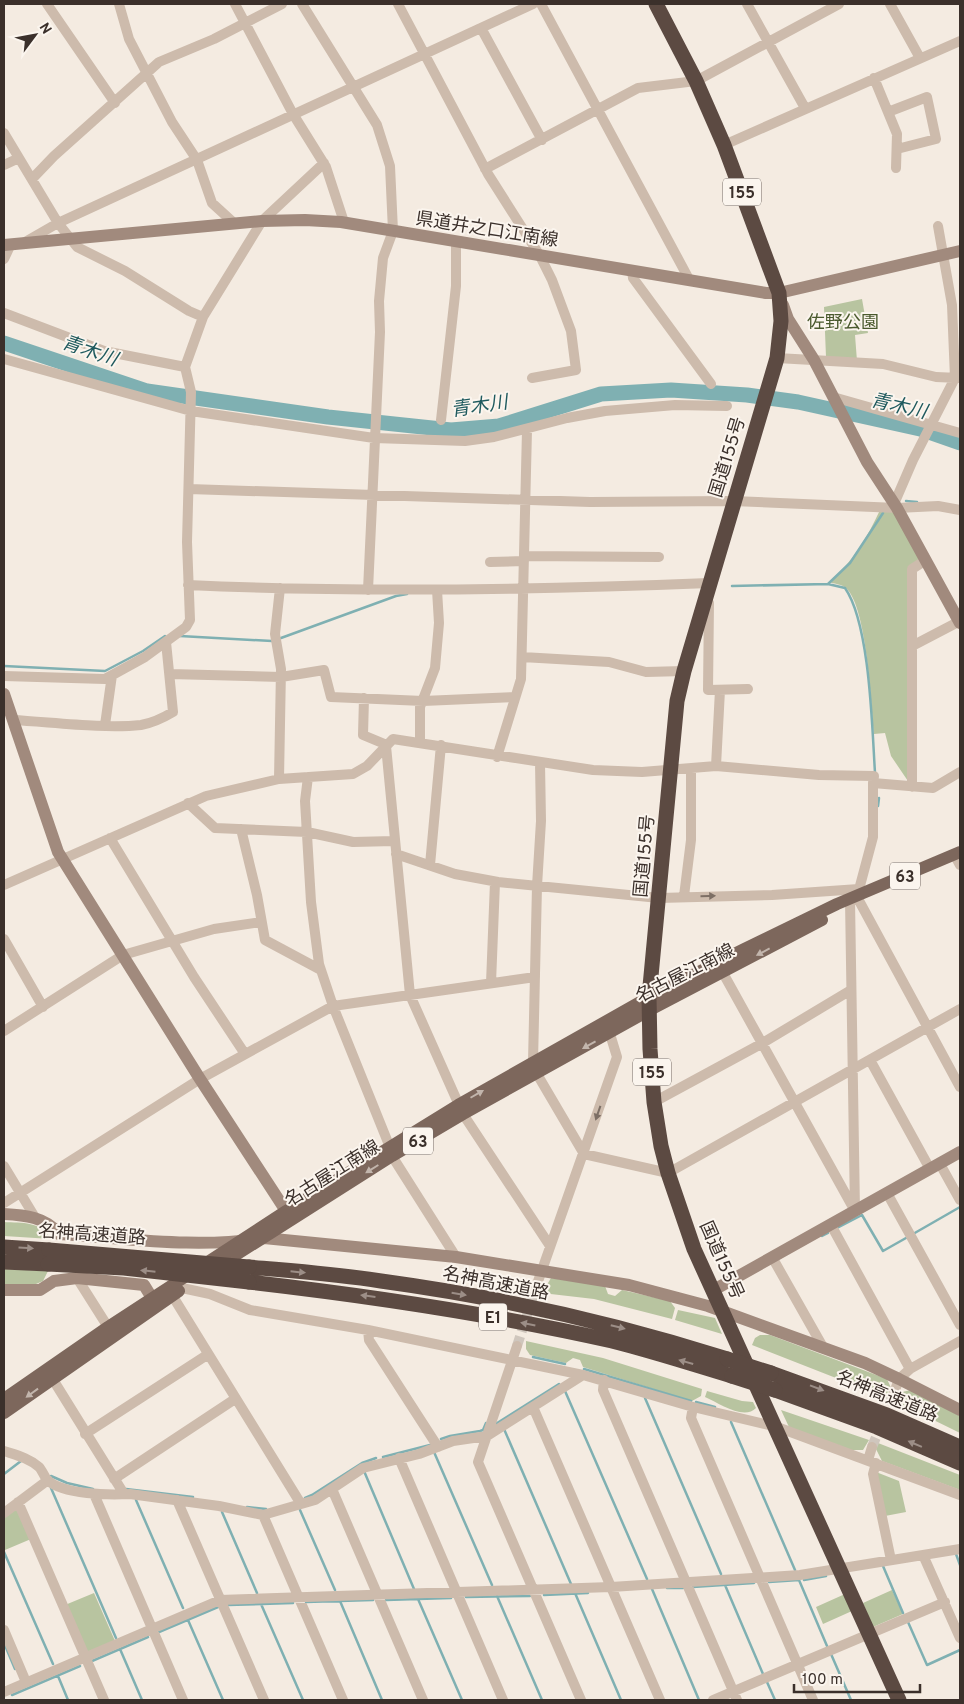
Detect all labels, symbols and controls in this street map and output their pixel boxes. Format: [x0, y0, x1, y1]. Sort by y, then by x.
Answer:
north arrow [10, 10, 60, 60]
text: N [35, 20, 55, 38]
road number: 155 [723, 178, 761, 206]
street label: 県道井之口江南線 [414, 208, 560, 253]
park label: 佐野公園 [807, 312, 879, 335]
water label: 青木川 [58, 331, 122, 373]
water label: 青木川 [868, 389, 931, 426]
water label: 青木川 [449, 391, 511, 423]
street label: 国道155号 [705, 414, 752, 501]
street label: 国道155号 [630, 814, 661, 899]
road number: 63 [890, 862, 920, 889]
one-way arrow [700, 892, 716, 900]
street label: 名古屋江南線 [632, 940, 739, 1009]
one-way arrow [756, 947, 770, 956]
one-way arrow [582, 1041, 597, 1049]
road number: 155 [633, 1058, 671, 1086]
one-way arrow [470, 1089, 484, 1098]
one-way arrow [594, 1106, 601, 1121]
road number: 63 [403, 1128, 433, 1154]
street label: 名古屋江南線 [281, 1136, 385, 1213]
one-way arrow [366, 1164, 379, 1173]
street label: 国道155号 [693, 1218, 748, 1303]
street label: 名神高速道路 [37, 1220, 147, 1251]
one-way arrow [18, 1245, 34, 1253]
street label: 名神高速道路 [441, 1263, 551, 1306]
one-way arrow [140, 1267, 156, 1275]
one-way arrow [290, 1268, 306, 1276]
one-way arrow [451, 1290, 467, 1298]
one-way arrow [359, 1292, 375, 1300]
road number: E1 [479, 1304, 507, 1330]
one-way arrow [519, 1319, 535, 1327]
one-way arrow [610, 1323, 625, 1331]
one-way arrow [678, 1358, 693, 1366]
street label: 名神高速道路 [832, 1366, 941, 1428]
one-way arrow [810, 1384, 825, 1392]
one-way arrow [26, 1387, 39, 1398]
one-way arrow [908, 1439, 922, 1447]
scale bar [794, 1662, 920, 1694]
text: 100 m [802, 1671, 843, 1690]

